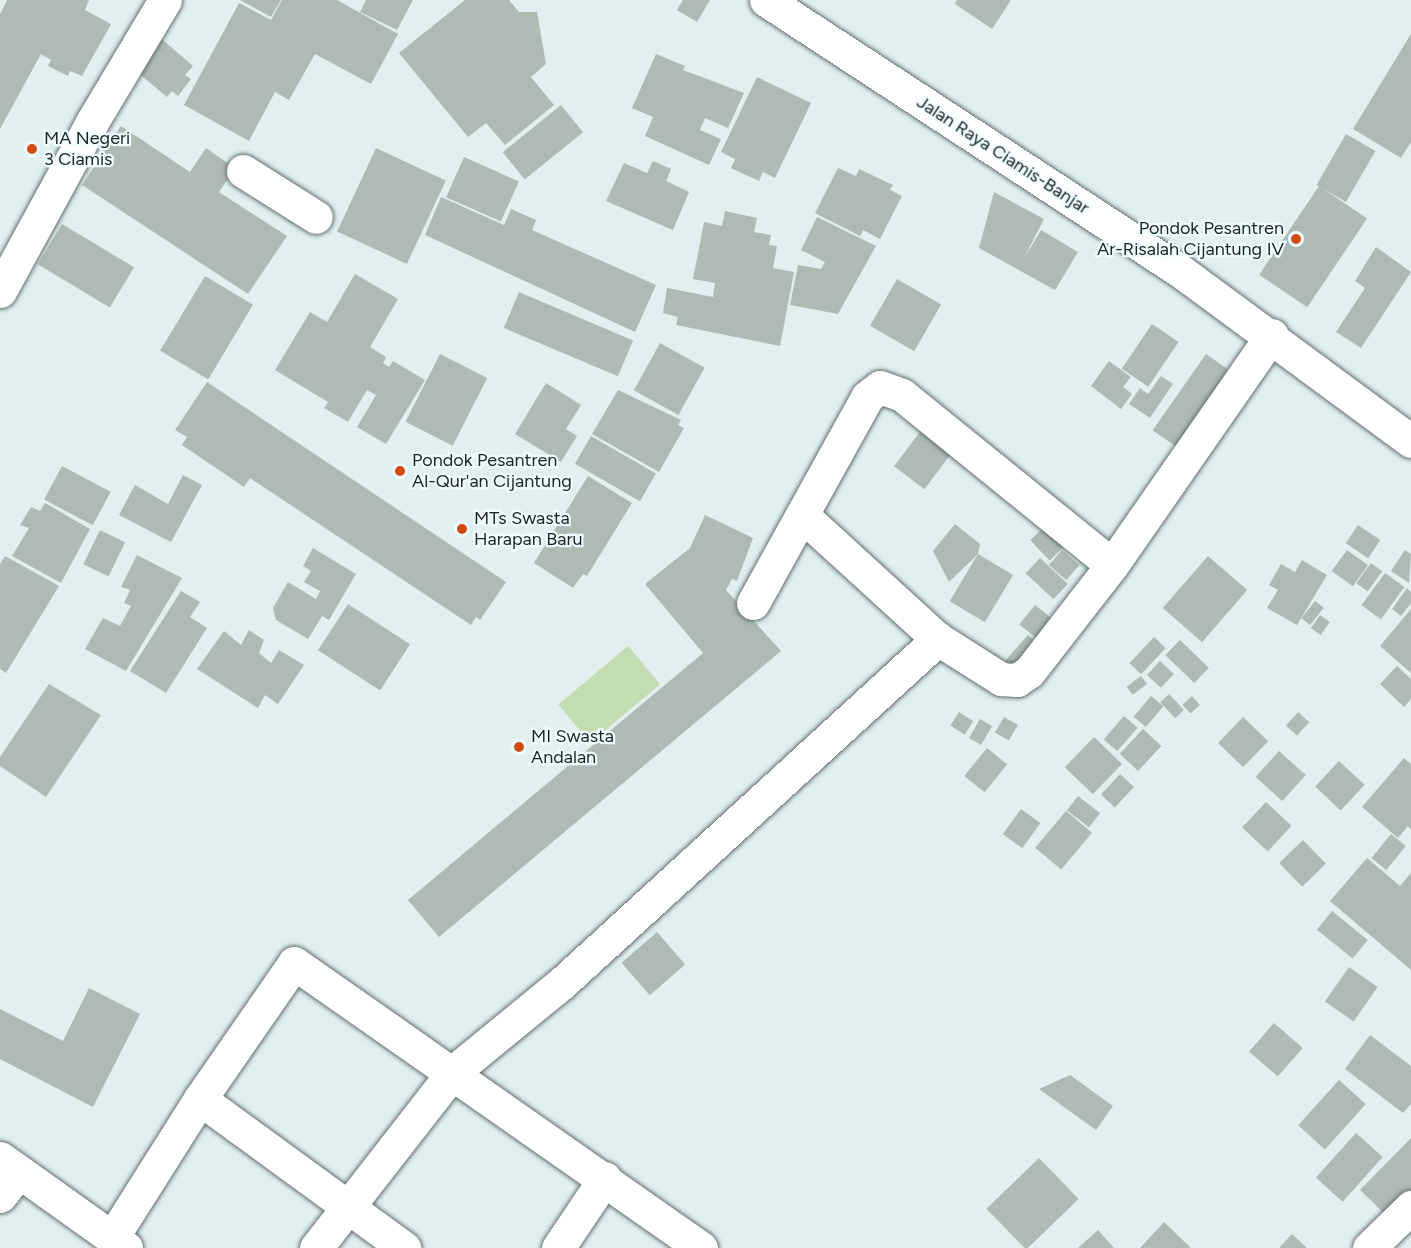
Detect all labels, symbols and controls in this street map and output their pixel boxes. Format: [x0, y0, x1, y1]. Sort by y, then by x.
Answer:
street label: Jalan Raya Ciamis-Banjar [913, 91, 1093, 219]
place label: MA Negeri 3 Ciamis [44, 128, 130, 170]
marker: MA Negeri 3 Ciamis [25, 142, 39, 156]
place label: Pondok Pesantren Ar-Risalah Cijantung IV [1097, 218, 1284, 260]
marker: Pondok Pesantren Ar-Risalah Cijantung IV [1289, 232, 1303, 246]
place label: Pondok Pesantren Al-Qur'an Cijantung [412, 450, 572, 492]
marker: Pondok Pesantren Al-Qur'an Cijantung [393, 464, 407, 478]
place label: MTs Swasta Harapan Baru [474, 508, 583, 550]
marker: MTs Swasta Harapan Baru [455, 522, 469, 536]
place label: MI Swasta Andalan [531, 726, 614, 768]
marker: MI Swasta Andalan [512, 740, 526, 754]

